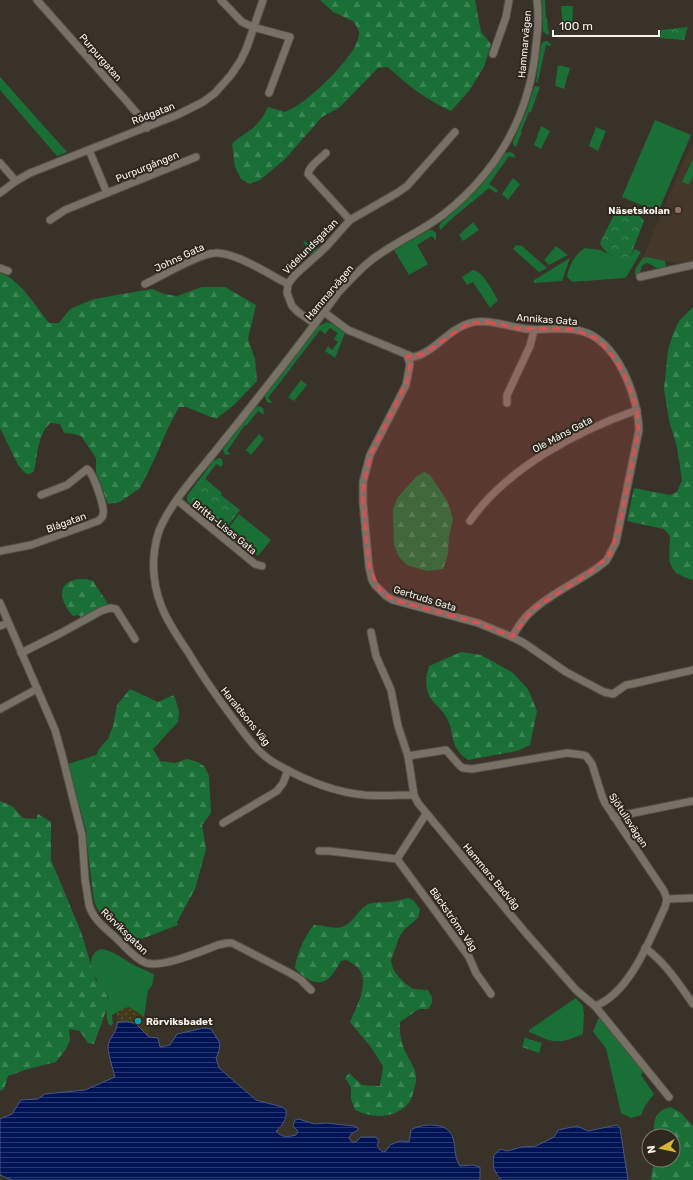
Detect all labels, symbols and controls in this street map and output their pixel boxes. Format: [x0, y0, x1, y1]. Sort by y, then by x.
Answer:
street label: Hammarvägen [516, 10, 534, 79]
scale bar [553, 12, 659, 38]
text: 100 m [559, 19, 593, 33]
street label: Purpurgatan [76, 32, 124, 84]
street label: Rödgatan [130, 100, 177, 128]
street label: Purpurgången [114, 149, 181, 185]
place label: Näsetskolan [608, 205, 670, 217]
marker: Näsetskolan [673, 205, 683, 215]
street label: Videlundsgatan [281, 217, 341, 277]
street label: Johns Gata [153, 241, 206, 275]
street label: Hammarvägen [303, 263, 356, 323]
street label: Annikas Gata [516, 312, 578, 328]
street label: Ole Måns Gata [530, 414, 594, 456]
street label: Britta-Lisas Gata [190, 498, 259, 557]
street label: Blågatan [45, 510, 88, 536]
street label: Gertruds Gata [392, 584, 458, 614]
street label: Haraldsons Väg [218, 685, 273, 748]
street label: Sjötullsvägen [606, 791, 650, 850]
street label: Hammars Badväg [460, 841, 522, 912]
street label: Bäckströms Väg [427, 885, 480, 954]
street label: Rörviksgatan [98, 906, 150, 957]
marker: Rörviksbadet [133, 1016, 143, 1026]
place label: Rörviksbadet [146, 1016, 213, 1028]
north arrow [641, 1128, 681, 1168]
text: N [645, 1144, 659, 1154]

